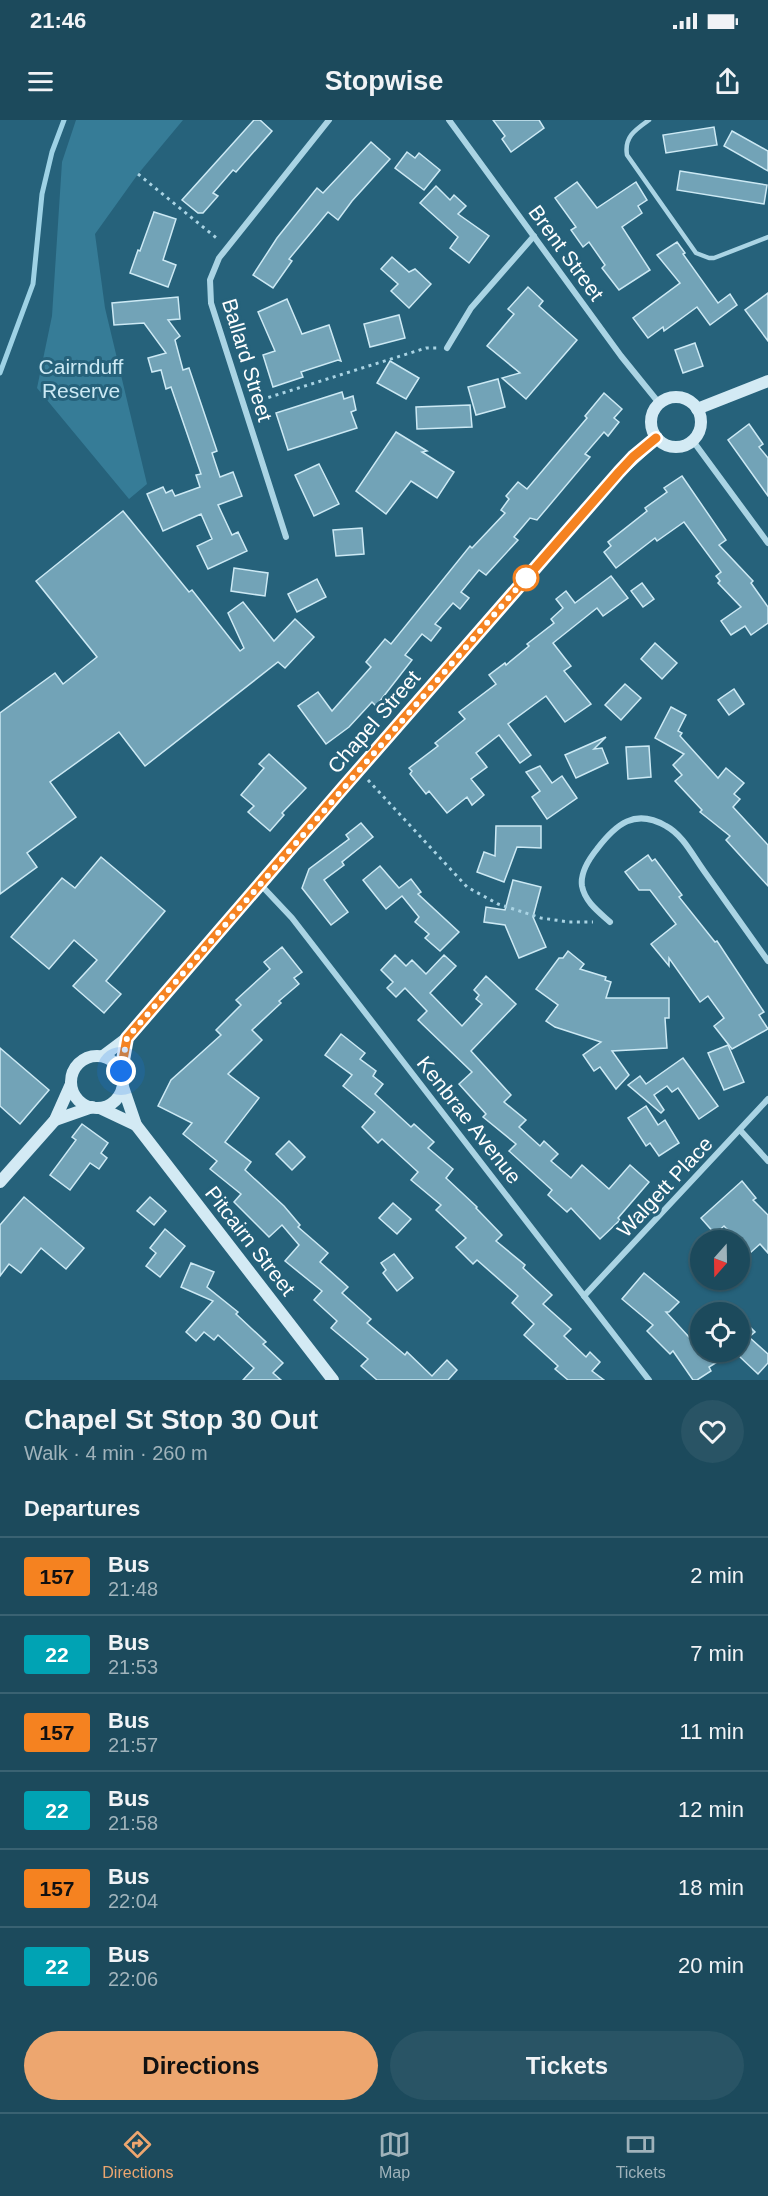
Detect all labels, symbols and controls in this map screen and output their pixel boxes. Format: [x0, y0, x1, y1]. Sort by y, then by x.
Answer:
text: 21:46 [30, 8, 86, 33]
icon: menu [24, 65, 57, 98]
icon: share [711, 65, 744, 98]
text: Stopwise [325, 66, 443, 96]
street label: Brent Street [524, 201, 609, 305]
street label: Ballard Street [218, 296, 277, 424]
park label: Cairnduff Reserve [39, 355, 124, 402]
unlabelled marker [513, 565, 539, 591]
street label: Chapel Street [323, 666, 425, 778]
street label: Kenbrae Avenue [413, 1052, 526, 1188]
your location [106, 1056, 136, 1086]
street label: Walgett Place [612, 1132, 717, 1242]
street label: Pitcairn Street [201, 1182, 300, 1300]
north arrow [690, 1230, 750, 1290]
map controls [690, 1230, 750, 1362]
button: locate [690, 1302, 750, 1362]
button: heart [681, 1400, 744, 1463]
text: Chapel St Stop 30 Out [24, 1404, 318, 1435]
text: Walk · 4 min · 260 m [24, 1442, 208, 1464]
text: Departures [24, 1496, 140, 1521]
text: Bus [108, 1552, 150, 1577]
text: 2 min [690, 1563, 744, 1588]
text: 157 [39, 1565, 75, 1588]
text: 21:48 [108, 1578, 158, 1600]
text: Bus [108, 1630, 150, 1655]
text: 7 min [690, 1641, 744, 1666]
text: 22 [45, 1643, 69, 1666]
text: 21:53 [108, 1656, 158, 1678]
text: Bus [108, 1708, 150, 1733]
text: 11 min [680, 1719, 744, 1744]
text: 157 [39, 1721, 75, 1744]
text: 21:57 [108, 1734, 158, 1756]
text: Bus [108, 1786, 150, 1811]
text: 12 min [678, 1797, 744, 1822]
text: 22 [45, 1799, 69, 1822]
text: 21:58 [108, 1812, 158, 1834]
text: Bus [108, 1864, 150, 1889]
text: 18 min [678, 1875, 744, 1900]
text: 157 [39, 1877, 75, 1900]
text: 22:04 [108, 1890, 158, 1912]
text: Bus [108, 1942, 150, 1967]
text: 20 min [678, 1953, 744, 1978]
text: 22 [45, 1955, 69, 1978]
text: 22:06 [108, 1968, 158, 1990]
button: Directions [24, 2031, 378, 2100]
button: Tickets [390, 2031, 744, 2100]
tab: Directions [102, 2128, 173, 2182]
tab: Map [378, 2128, 411, 2182]
tab: Tickets [616, 2128, 666, 2182]

